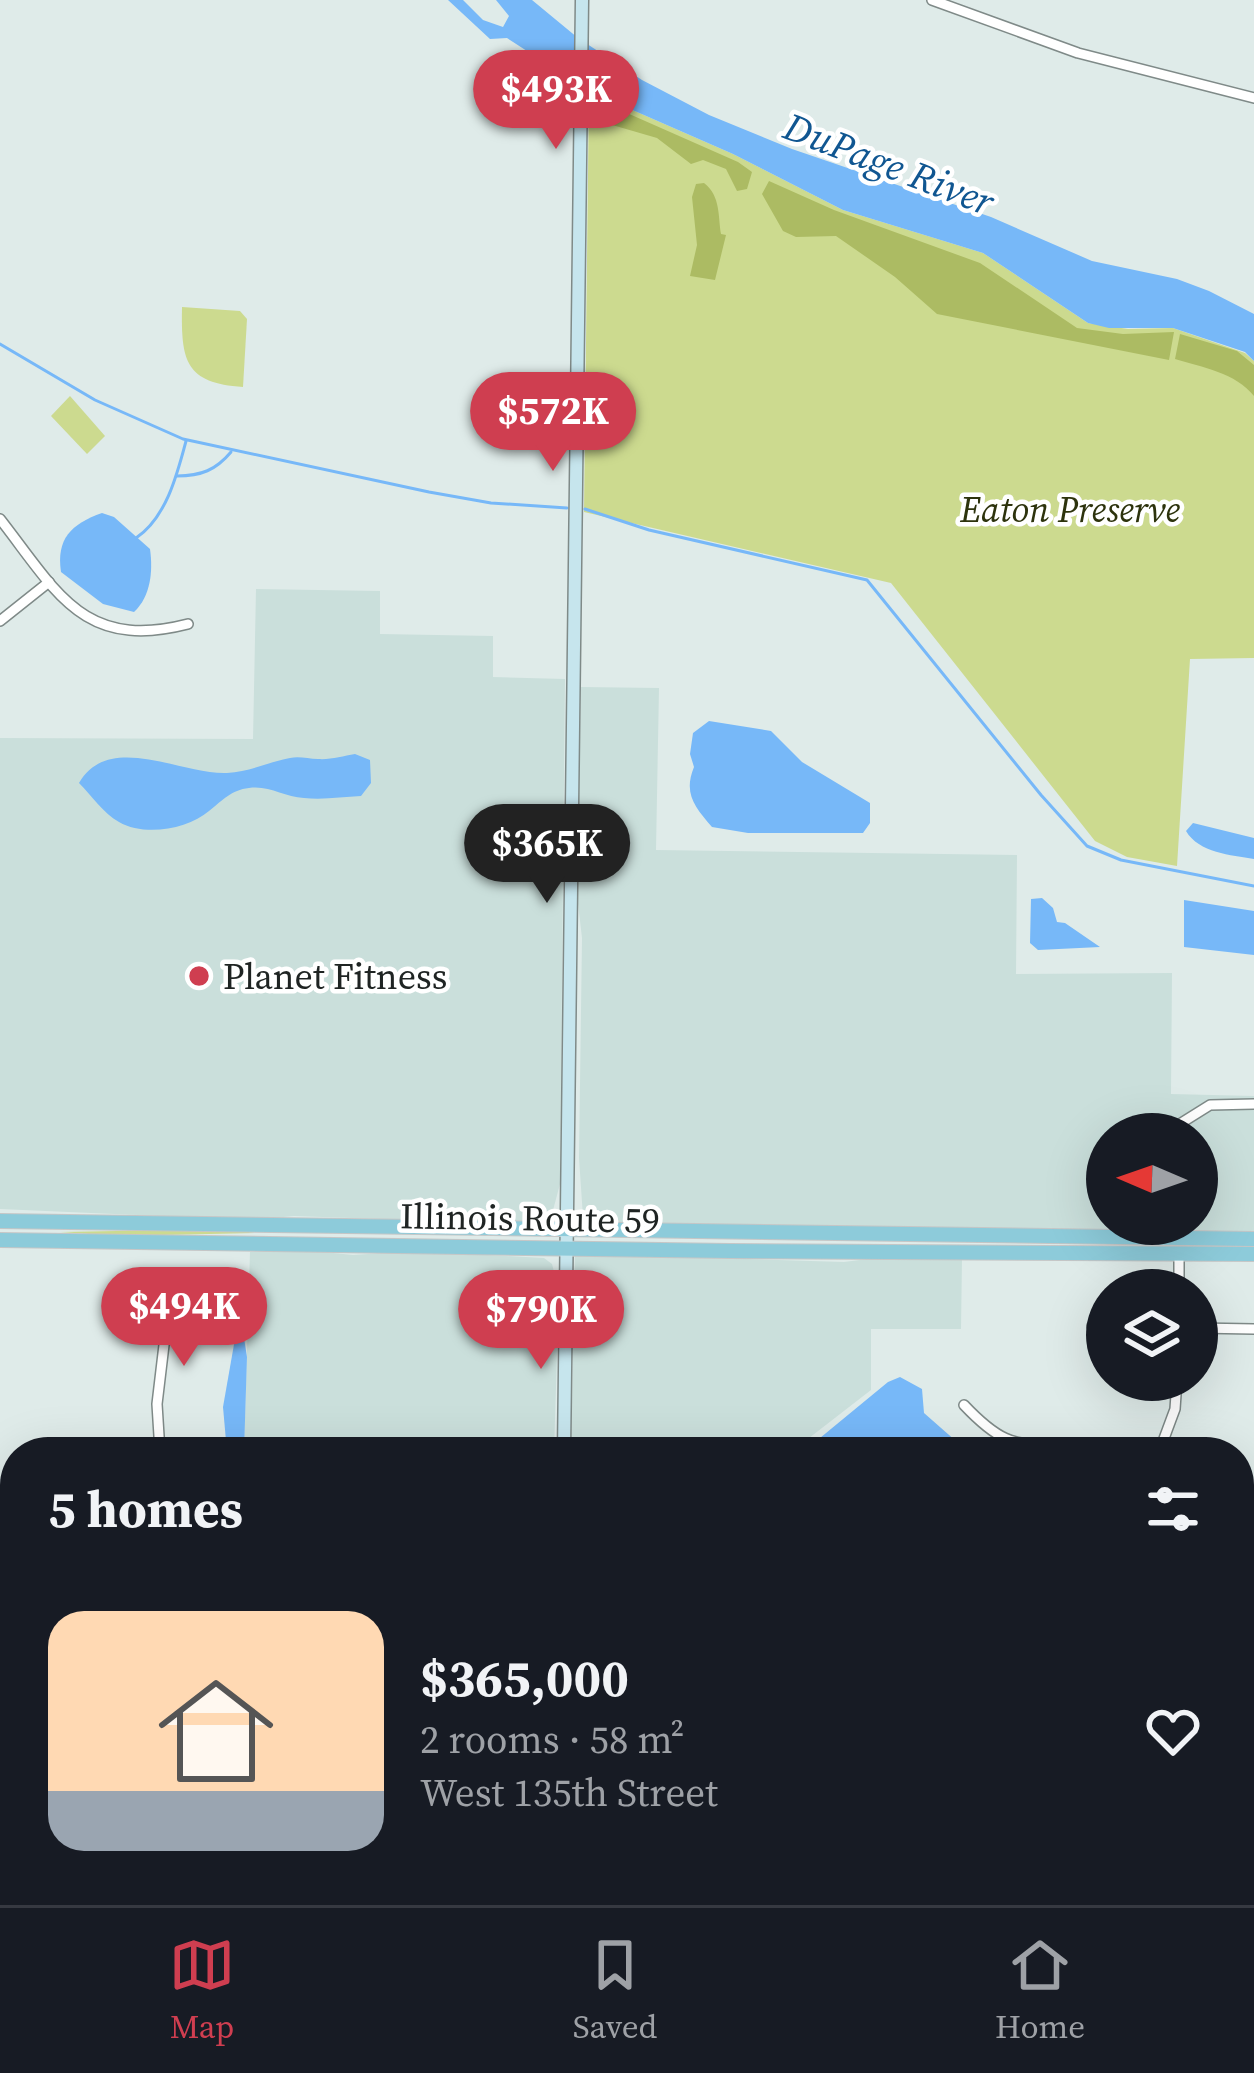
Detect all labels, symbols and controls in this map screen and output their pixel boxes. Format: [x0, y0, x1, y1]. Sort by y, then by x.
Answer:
pin: $493K [472, 50, 640, 152]
text: $493K [500, 62, 612, 115]
water label: DuPage River [775, 99, 1003, 229]
pin: $572K [469, 372, 637, 474]
text: $572K [497, 384, 609, 437]
park label: Eaton Preserve [959, 485, 1180, 534]
pin: $365K [463, 804, 631, 906]
text: $365K [491, 816, 603, 869]
place label: Planet Fitness [223, 952, 447, 1001]
marker: Planet Fitness [186, 963, 212, 989]
north arrow [1086, 1113, 1218, 1245]
map controls [1086, 1113, 1218, 1401]
street label: Illinois Route 59 [400, 1191, 660, 1245]
pin: $494K [100, 1267, 268, 1369]
button: layers [1086, 1269, 1218, 1401]
pin: $790K [457, 1270, 625, 1372]
text: $494K [128, 1279, 240, 1332]
text: $790K [485, 1282, 597, 1335]
text: 5 homes [48, 1474, 243, 1544]
icon: filters [1140, 1476, 1206, 1542]
text: $365,000 [420, 1643, 629, 1713]
icon: home [144, 1659, 288, 1803]
icon: heart [1140, 1698, 1206, 1764]
text: 2 rooms · 58 m² [420, 1713, 684, 1766]
text: West 135th Street [420, 1766, 718, 1819]
tab: Map [169, 1932, 235, 2049]
tab: Saved [573, 1932, 657, 2049]
tab: Home [995, 1932, 1085, 2049]

